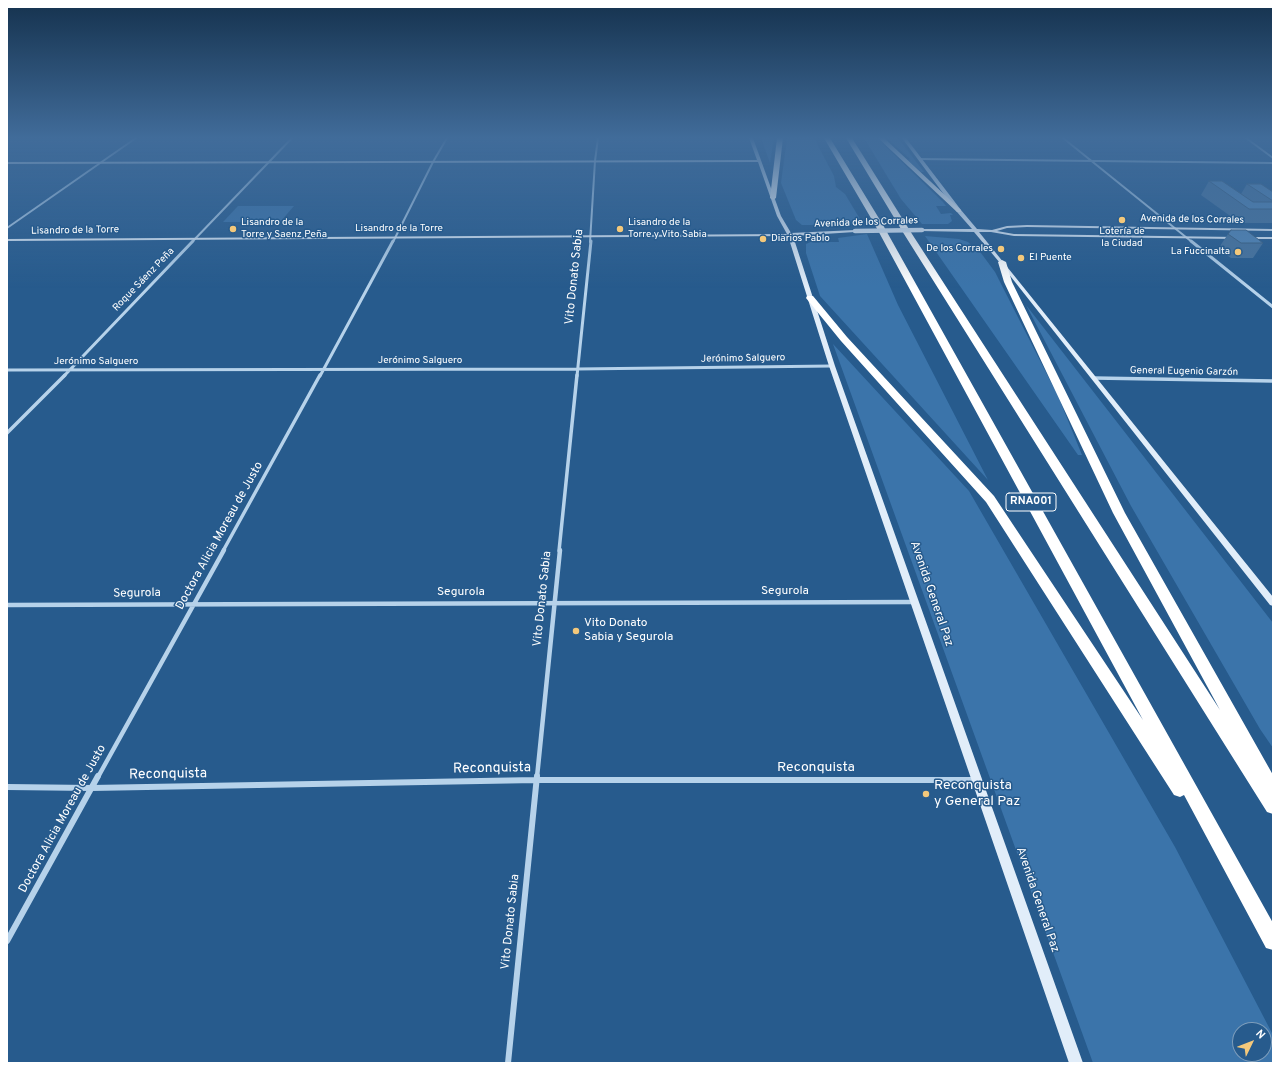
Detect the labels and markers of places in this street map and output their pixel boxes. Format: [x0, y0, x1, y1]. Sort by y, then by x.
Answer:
marker: Lotería de la Ciudad [1117, 215, 1127, 225]
place label: Lisandro de la Torre y Saenz Peña [241, 217, 327, 240]
place label: Lisandro de la Torre y Vito Sabia [628, 217, 707, 240]
marker: Lisandro de la Torre y Saenz Peña [228, 224, 238, 234]
marker: Lisandro de la Torre y Vito Sabia [615, 224, 625, 234]
place label: Lotería de la Ciudad [1099, 226, 1145, 250]
place label: Diarios Pablo [771, 233, 830, 245]
marker: Diarios Pablo [758, 234, 768, 244]
place label: De los Corrales [926, 243, 993, 255]
marker: De los Corrales [996, 244, 1006, 254]
place label: La Fuccinalta [1171, 246, 1230, 258]
marker: La Fuccinalta [1233, 247, 1243, 257]
place label: El Puente [1029, 252, 1072, 264]
marker: El Puente [1016, 253, 1026, 263]
place label: Vito Donato Sabia y Segurola [584, 617, 673, 645]
marker: Vito Donato Sabia y Segurola [571, 626, 581, 636]
place label: Reconquista y General Paz [934, 778, 1020, 810]
marker: Reconquista y General Paz [921, 789, 931, 799]

